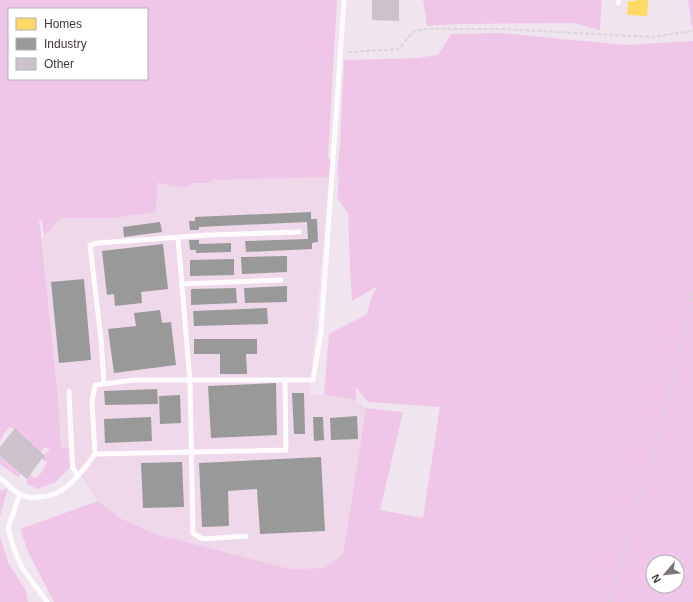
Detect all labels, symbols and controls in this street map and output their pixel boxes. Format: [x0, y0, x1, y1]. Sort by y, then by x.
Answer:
legend [8, 8, 148, 80]
text: Homes [44, 17, 82, 31]
text: Industry [44, 37, 87, 51]
text: Other [44, 57, 74, 71]
north arrow [645, 554, 685, 594]
text: N [649, 572, 663, 585]

